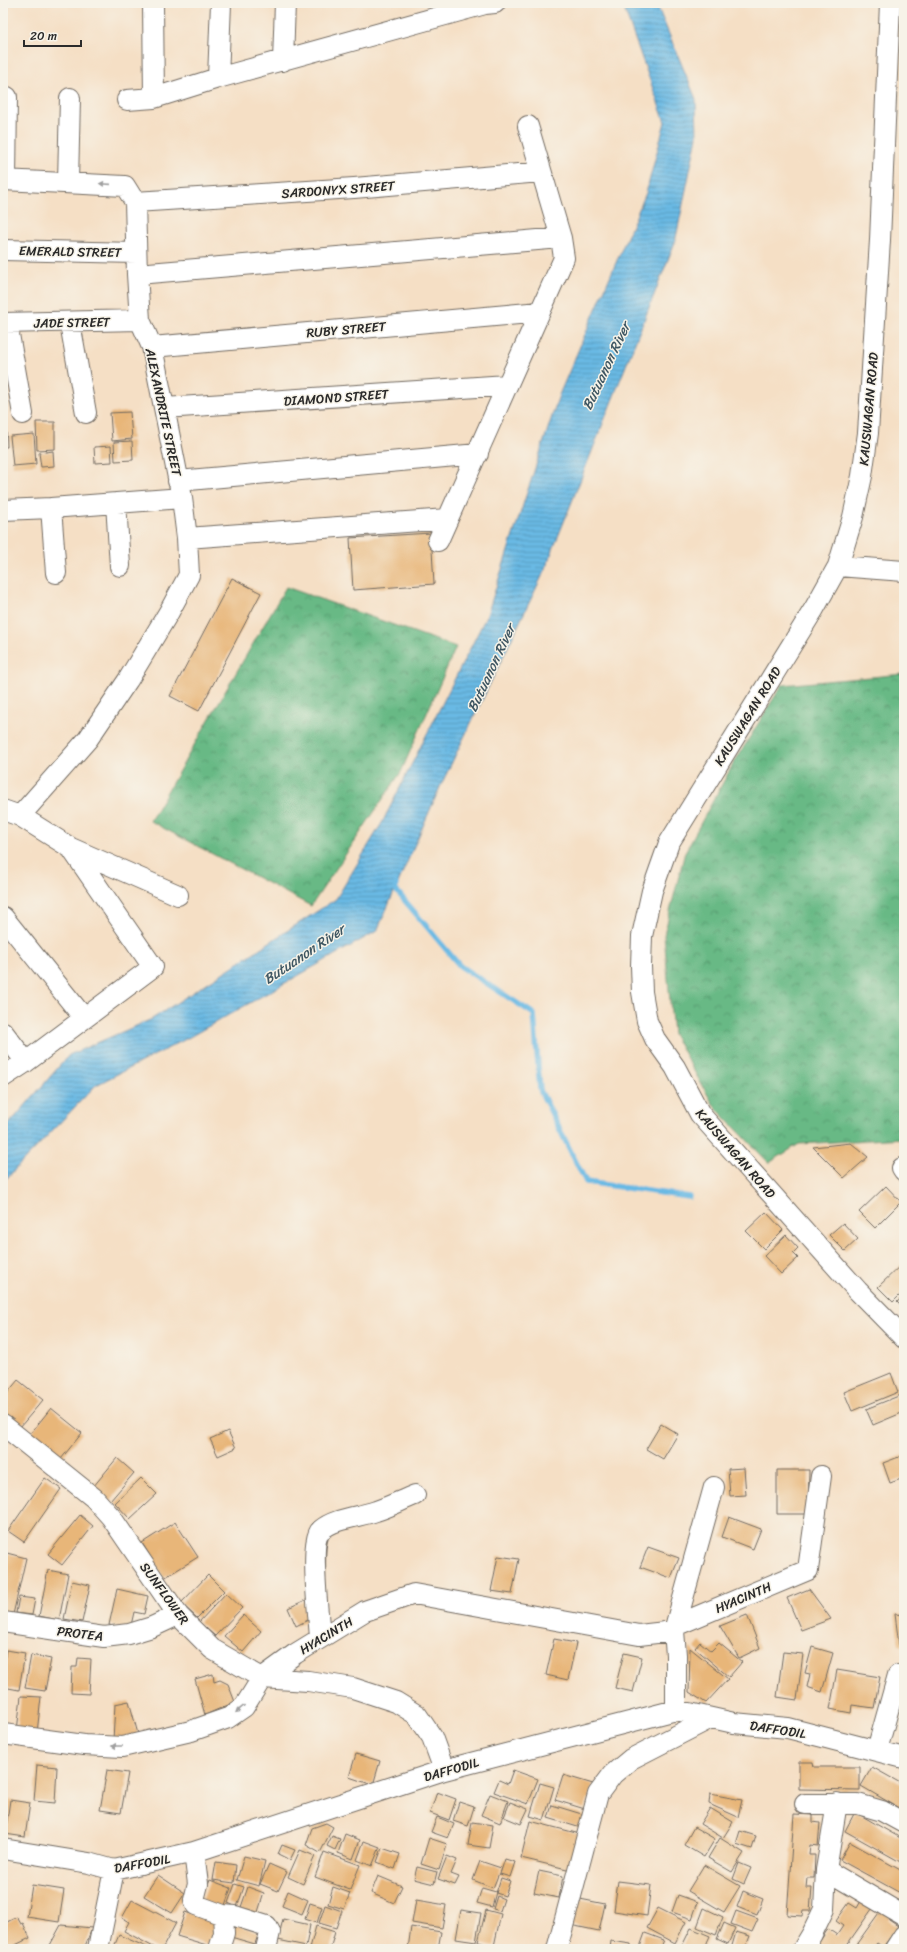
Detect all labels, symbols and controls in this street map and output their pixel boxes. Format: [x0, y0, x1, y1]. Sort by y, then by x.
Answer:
scale bar [24, 22, 81, 48]
text: 20 m [30, 25, 57, 47]
street label: SARDONYX STREET [281, 174, 396, 205]
one-way arrow [99, 181, 111, 188]
street label: EMERALD STREET [19, 239, 122, 264]
street label: JADE STREET [33, 310, 112, 335]
street label: RUBY STREET [305, 314, 388, 344]
water label: Butuanon River [575, 315, 639, 414]
street label: ALEXANDRITE STREET [139, 345, 188, 479]
street label: KAUSWAGAN ROAD [852, 351, 885, 467]
street label: DIAMOND STREET [283, 382, 390, 413]
water label: Butuanon River [460, 617, 524, 716]
street label: KAUSWAGAN ROAD [708, 662, 787, 770]
water label: Butuanon River [258, 916, 353, 991]
street label: KAUSWAGAN ROAD [690, 1103, 782, 1204]
street label: SUNFLOWER [134, 1557, 195, 1630]
street label: HYACINTH [711, 1575, 775, 1620]
street label: HYACINTH [295, 1610, 358, 1661]
street label: PROTEA [56, 1619, 104, 1648]
one-way arrow [234, 1705, 245, 1714]
street label: DAFFODIL [748, 1714, 808, 1745]
one-way arrow [110, 1743, 123, 1749]
street label: DAFFODIL [421, 1751, 482, 1788]
street label: DAFFODIL [112, 1847, 172, 1880]

